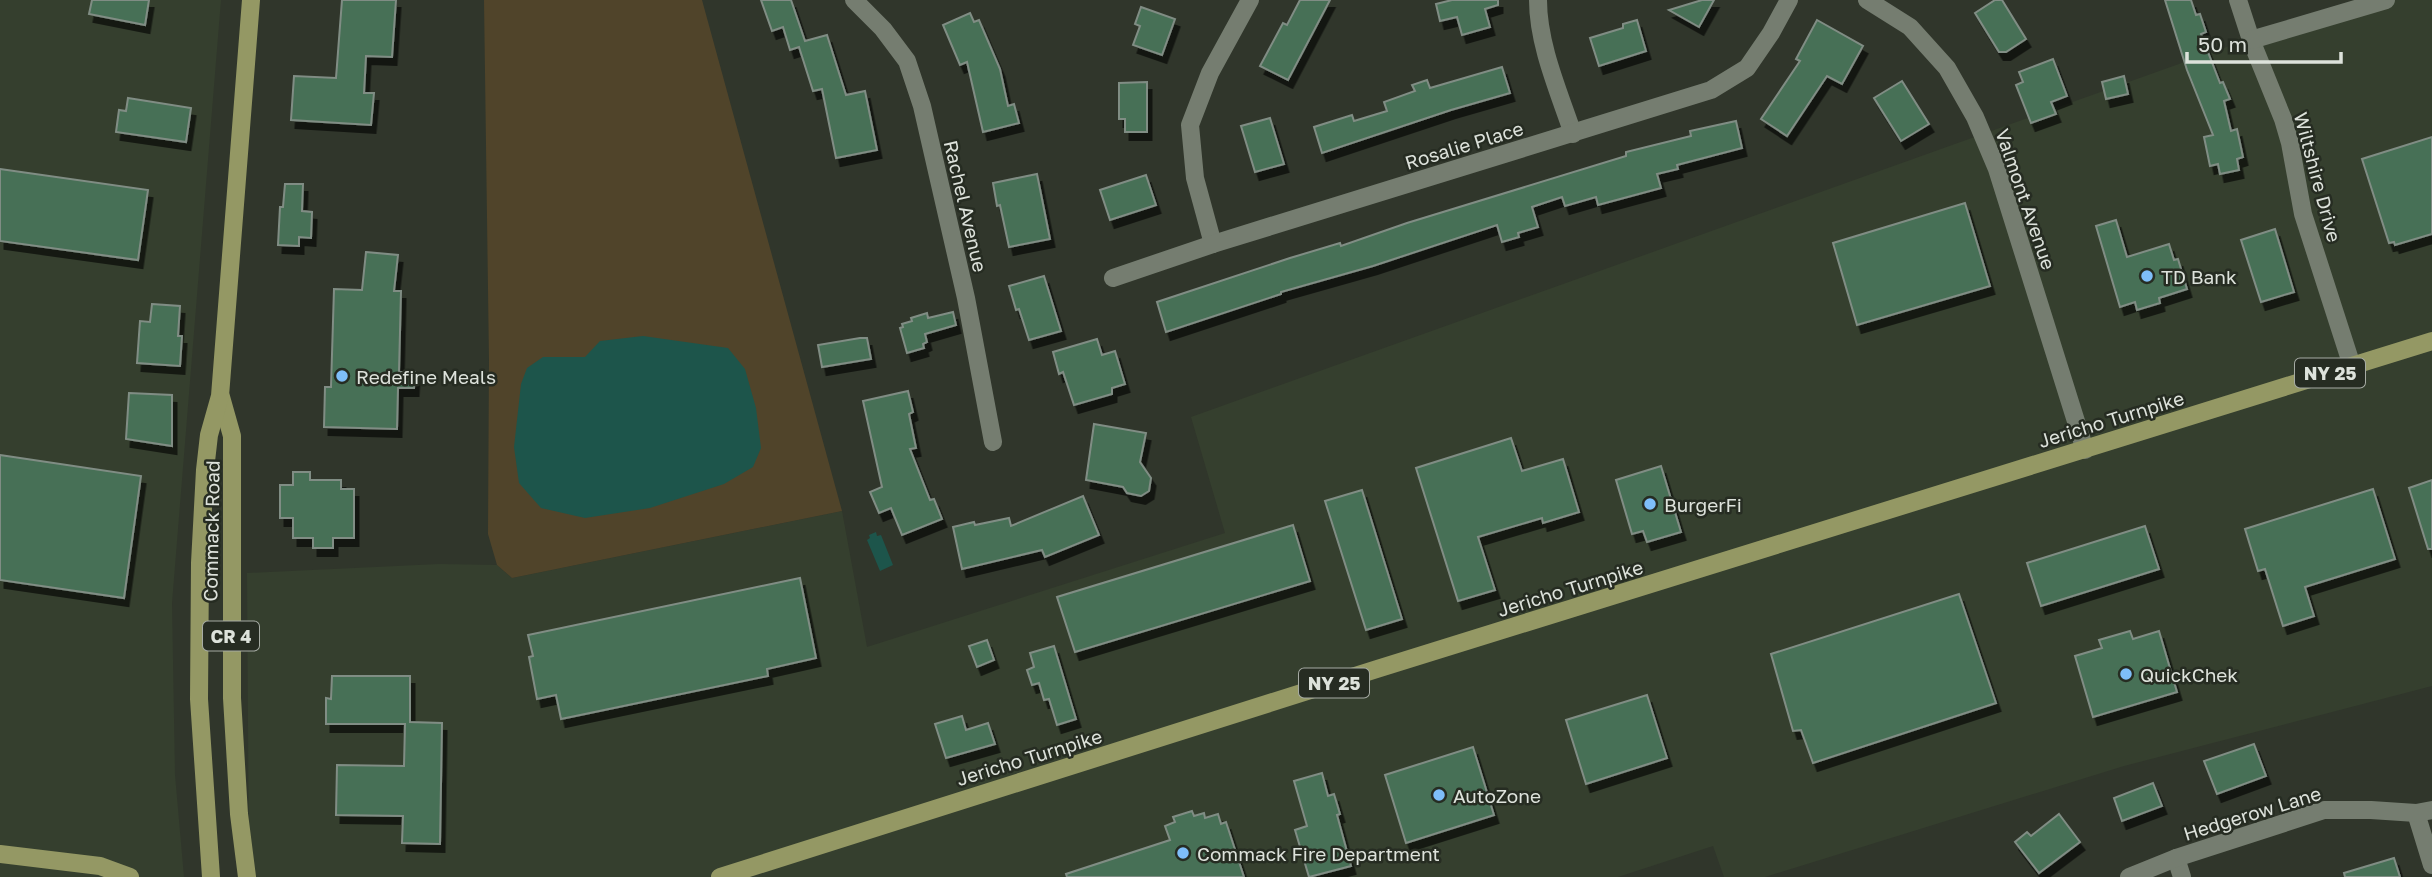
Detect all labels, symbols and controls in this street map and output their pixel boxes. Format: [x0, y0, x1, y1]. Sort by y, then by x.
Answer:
scale bar [2187, 21, 2341, 65]
text: 50 m [2198, 31, 2247, 57]
street label: Wiltshire Drive [2290, 110, 2346, 244]
street label: Rosalie Place [1402, 116, 1526, 174]
street label: Valmont Avenue [1991, 126, 2061, 272]
street label: Rachel Avenue [940, 138, 992, 274]
place label: TD Bank [2161, 265, 2237, 288]
marker: TD Bank [2139, 268, 2155, 284]
road number: NY 25 [2295, 358, 2365, 388]
place label: Redefine Meals [356, 365, 496, 388]
marker: Redefine Meals [334, 368, 350, 384]
street label: Jericho Turnpike [2035, 386, 2187, 452]
street label: Commack Road [198, 460, 224, 602]
place label: BurgerFi [1664, 493, 1742, 516]
marker: BurgerFi [1642, 496, 1658, 512]
street label: Jericho Turnpike [1494, 555, 1646, 621]
road number: CR 4 [203, 622, 259, 650]
place label: QuickChek [2140, 663, 2238, 686]
marker: QuickChek [2118, 666, 2134, 682]
road number: NY 25 [1299, 668, 1369, 698]
street label: Jericho Turnpike [953, 724, 1105, 790]
street label: Hedgerow Lane [2180, 781, 2324, 845]
place label: AutoZone [1453, 784, 1541, 807]
marker: AutoZone [1431, 787, 1447, 803]
place label: Commack Fire Department [1197, 842, 1440, 865]
marker: Commack Fire Department [1175, 845, 1191, 861]

